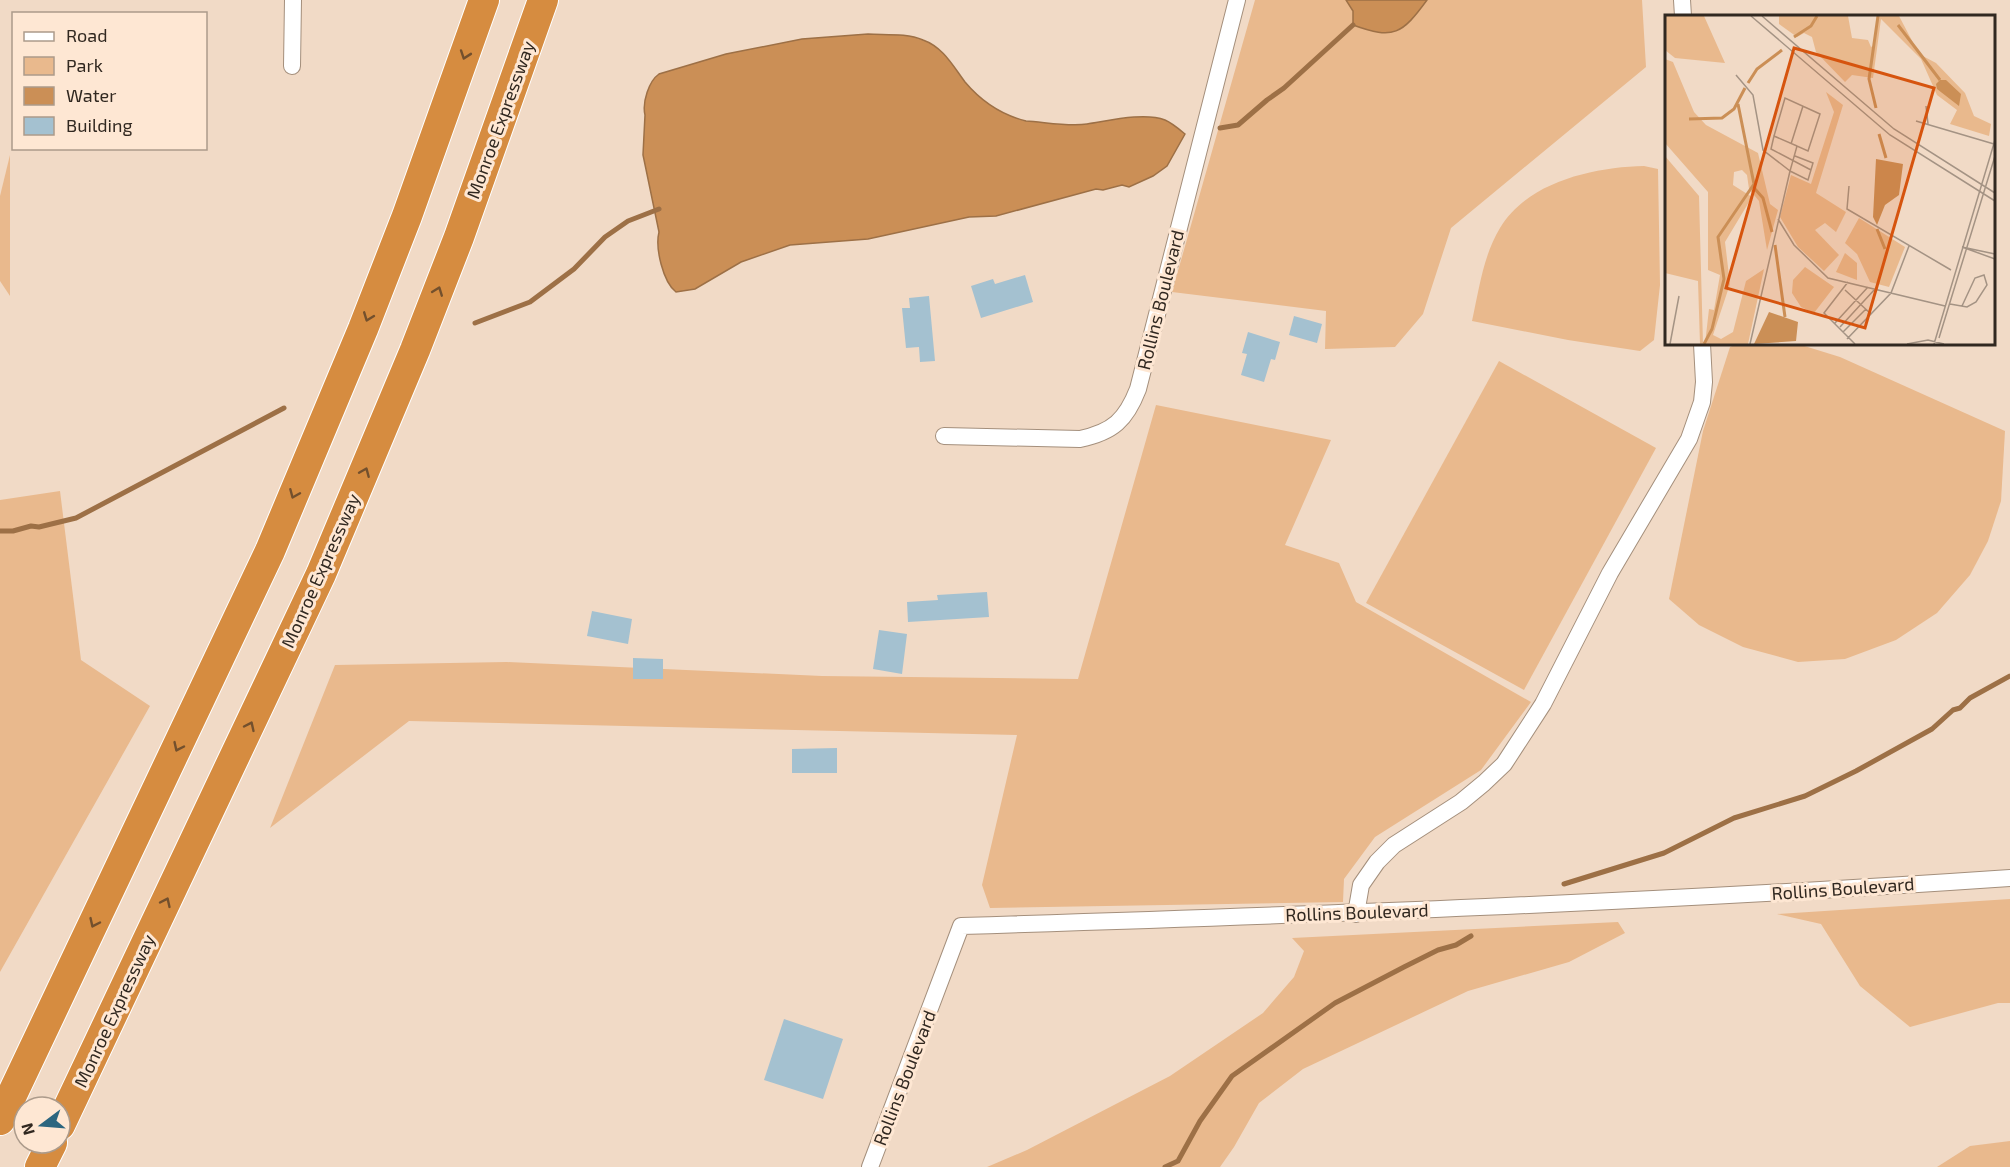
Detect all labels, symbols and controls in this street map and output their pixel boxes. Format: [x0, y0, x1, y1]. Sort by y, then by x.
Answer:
legend [12, 12, 207, 150]
inset map [1665, 15, 1995, 345]
text: Road [66, 24, 107, 46]
street label: Monroe Expressway [461, 37, 539, 202]
one-way arrow [459, 49, 472, 60]
text: Park [66, 54, 103, 76]
text: Water [66, 84, 116, 106]
text: Building [66, 114, 133, 136]
street label: Rollins Boulevard [1132, 228, 1188, 372]
one-way arrow [431, 286, 443, 297]
one-way arrow [362, 311, 375, 322]
one-way arrow [358, 467, 370, 478]
one-way arrow [289, 487, 301, 498]
street label: Monroe Expressway [276, 490, 364, 651]
one-way arrow [243, 721, 255, 732]
one-way arrow [173, 741, 185, 752]
street label: Rollins Boulevard [1771, 872, 1915, 904]
one-way arrow [159, 897, 171, 908]
street label: Rollins Boulevard [1285, 899, 1429, 925]
one-way arrow [89, 917, 101, 928]
street label: Monroe Expressway [69, 930, 159, 1091]
street label: Rollins Boulevard [868, 1007, 940, 1148]
north arrow [12, 1095, 72, 1155]
text: N [16, 1121, 38, 1137]

